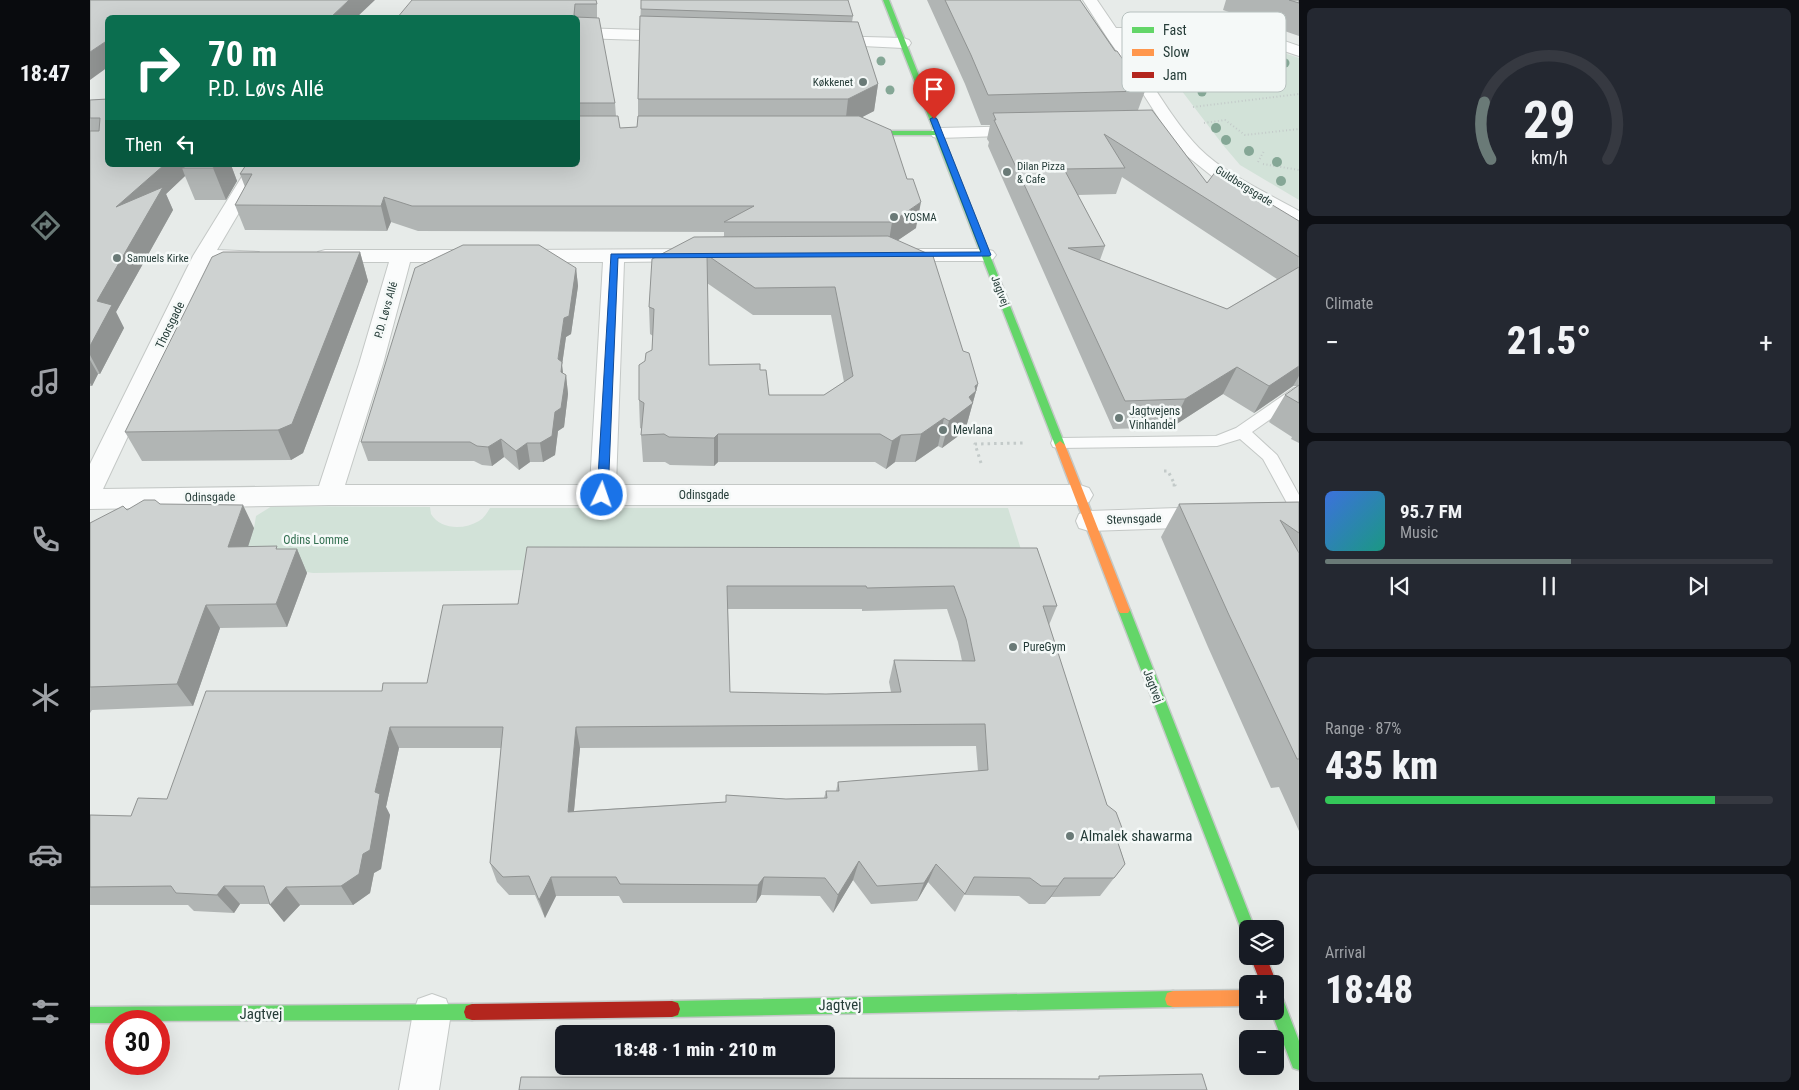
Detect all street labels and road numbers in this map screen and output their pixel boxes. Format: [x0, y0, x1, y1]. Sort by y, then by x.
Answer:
street label: Guldbergsgade [1213, 163, 1275, 209]
street label: Jagtvej [988, 274, 1012, 308]
street label: P.D. Løvs Allé [372, 280, 400, 340]
street label: Thorsgade [153, 299, 188, 351]
street label: Odinsgade [679, 488, 730, 502]
street label: Odinsgade [185, 490, 236, 504]
street label: Stevnsgade [1106, 511, 1162, 527]
street label: Jagtvej [1140, 667, 1166, 705]
street label: Jagtvej [818, 996, 862, 1014]
street label: Jagtvej [240, 1005, 283, 1023]

